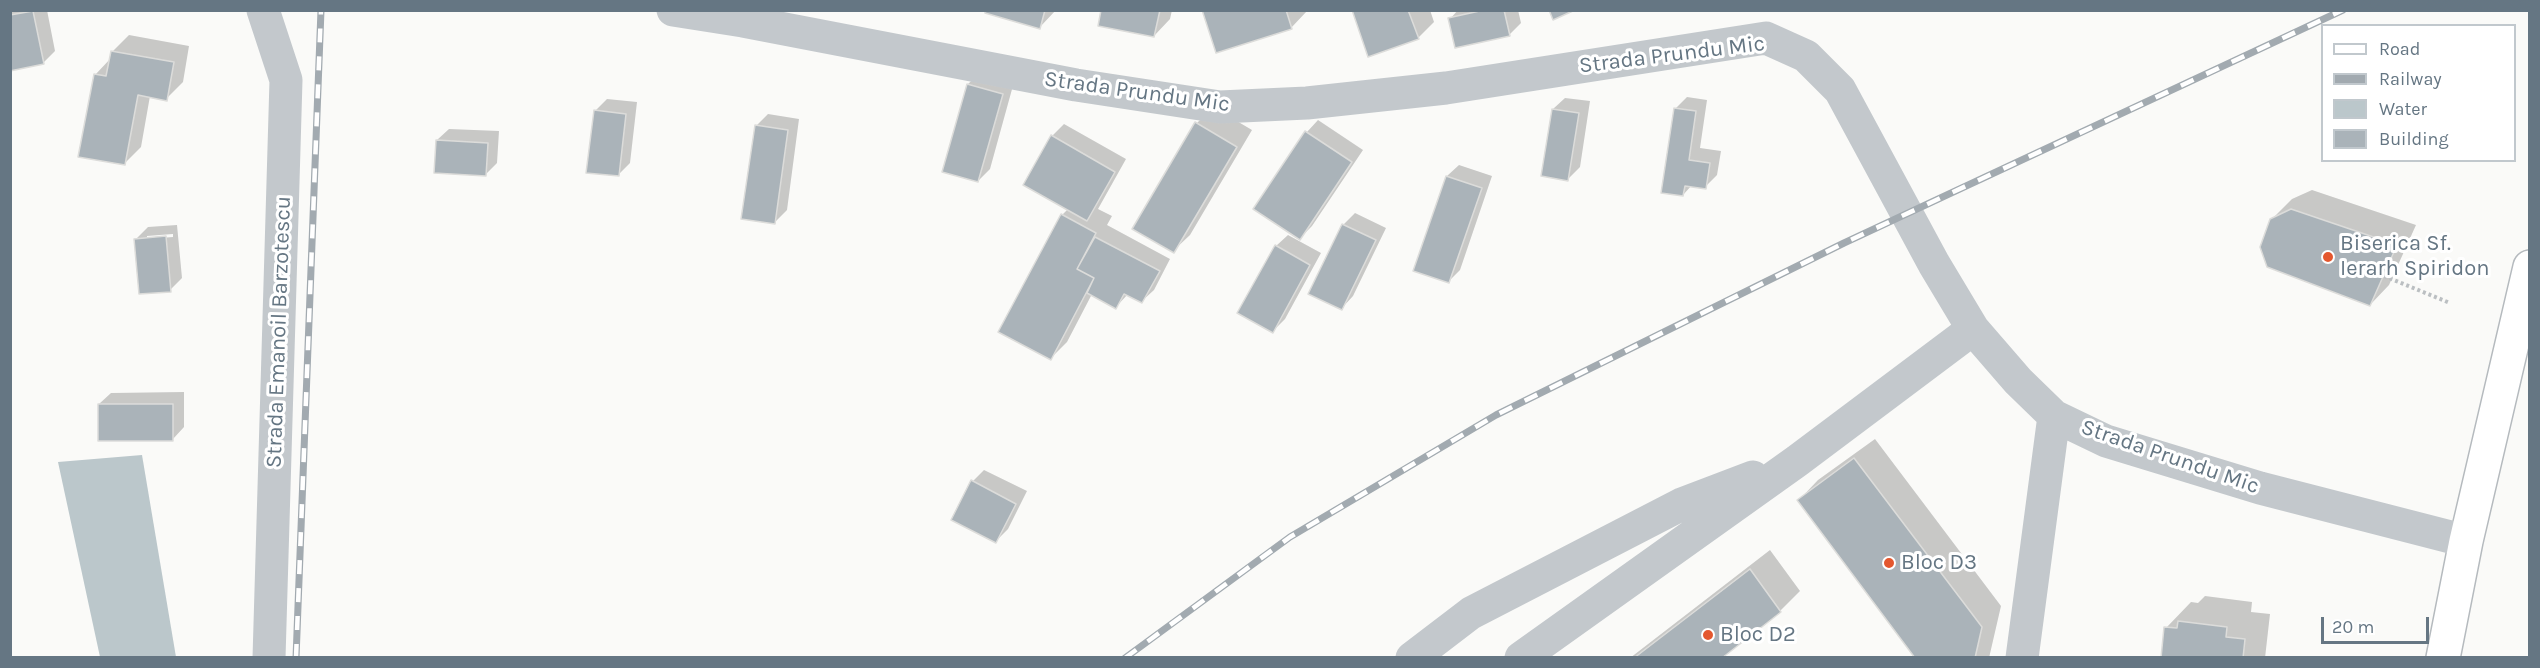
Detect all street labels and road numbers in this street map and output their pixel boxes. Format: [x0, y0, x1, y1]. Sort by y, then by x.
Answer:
street label: Strada Prundu Mic [1578, 31, 1766, 79]
street label: Strada Prundu Mic [1043, 66, 1231, 118]
street label: Strada Emanoil Barzotescu [261, 195, 297, 469]
street label: Strada Prundu Mic [2077, 414, 2263, 500]

